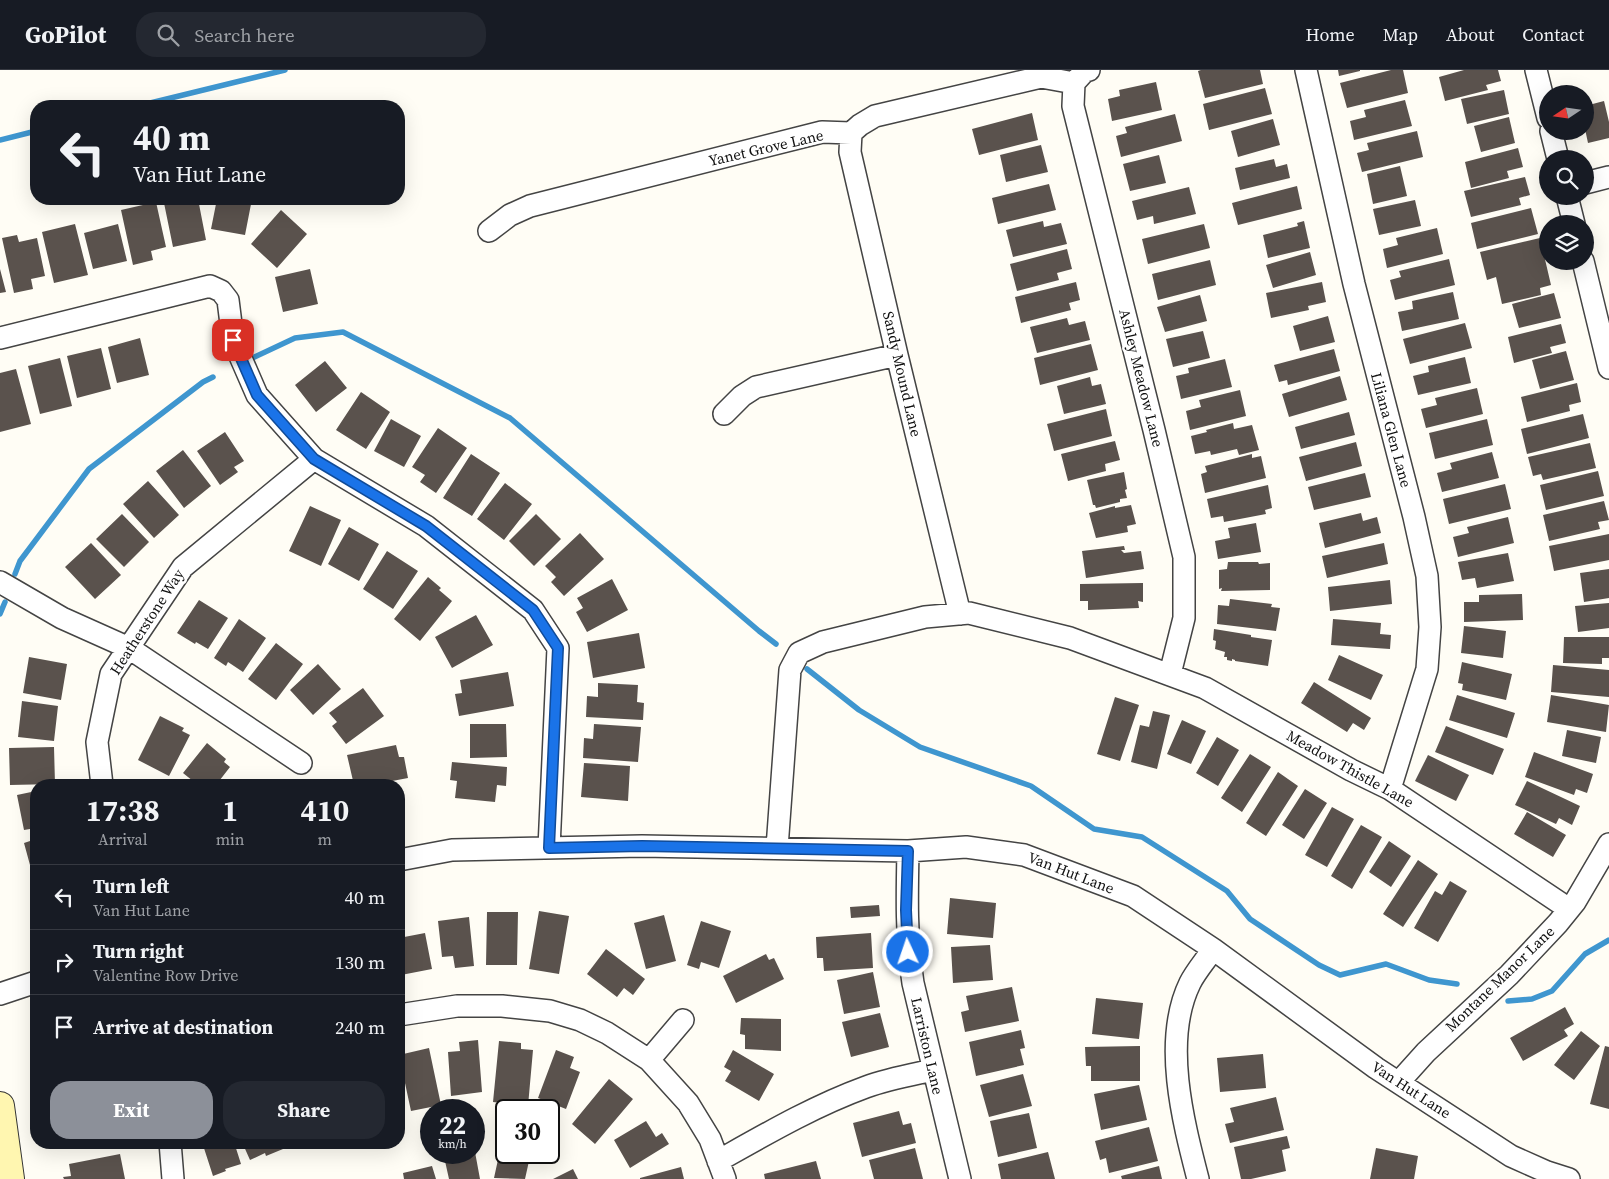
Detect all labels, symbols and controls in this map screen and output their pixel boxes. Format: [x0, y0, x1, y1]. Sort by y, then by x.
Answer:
search box [136, 12, 486, 57]
text: GoPilot [25, 18, 106, 51]
icon: search [154, 21, 182, 49]
text: Search here [194, 22, 295, 48]
text: Home [1306, 22, 1355, 47]
text: Map [1383, 22, 1418, 47]
text: About [1446, 22, 1494, 47]
text: Contact [1522, 22, 1584, 47]
north arrow [1539, 85, 1594, 140]
map controls [1539, 85, 1594, 270]
text: 40 m [133, 114, 210, 162]
icon: left [50, 120, 115, 185]
street label: Yanet Grove Lane [706, 124, 826, 171]
button: search [1539, 150, 1594, 205]
text: Van Hut Lane [133, 159, 266, 189]
button: layers [1539, 215, 1594, 270]
street label: Ashley Meadow Lane [1114, 307, 1169, 450]
street label: Sandy Mound Lane [878, 309, 927, 439]
pin [212, 319, 254, 361]
icon: arrive [219, 326, 247, 354]
street label: Liliana Glen Lane [1366, 370, 1417, 490]
street label: Heatherstone Way [104, 564, 189, 679]
street label: Meadow Thistle Lane [1283, 725, 1418, 812]
text: 17:38 [86, 790, 160, 831]
text: 1 [222, 790, 238, 831]
text: 410 [300, 790, 349, 831]
text: Arrival [98, 828, 148, 850]
text: min [216, 828, 245, 850]
text: m [318, 828, 332, 850]
street label: Van Hut Lane [1025, 846, 1118, 899]
text: Turn left [93, 873, 169, 899]
icon: left [50, 883, 78, 911]
text: 40 m [344, 884, 385, 910]
text: Van Hut Lane [93, 899, 190, 921]
street label: Montane Manor Lane [1440, 921, 1559, 1036]
position arrow [881, 925, 933, 977]
text: Turn right [93, 938, 184, 964]
icon: right [50, 948, 78, 976]
text: 130 m [335, 949, 385, 975]
text: Valentine Row Drive [93, 964, 238, 986]
street label: Larriston Lane [906, 995, 949, 1097]
icon: arrive [50, 1013, 78, 1041]
text: Arrive at destination [93, 1014, 273, 1040]
text: 240 m [335, 1014, 385, 1040]
street label: Van Hut Lane [1367, 1056, 1455, 1123]
button: Exit [50, 1081, 213, 1139]
button: Share [223, 1081, 385, 1139]
speed limit sign: 30 [495, 1099, 560, 1164]
text: 22 [439, 1108, 466, 1142]
text: km/h [438, 1136, 467, 1152]

